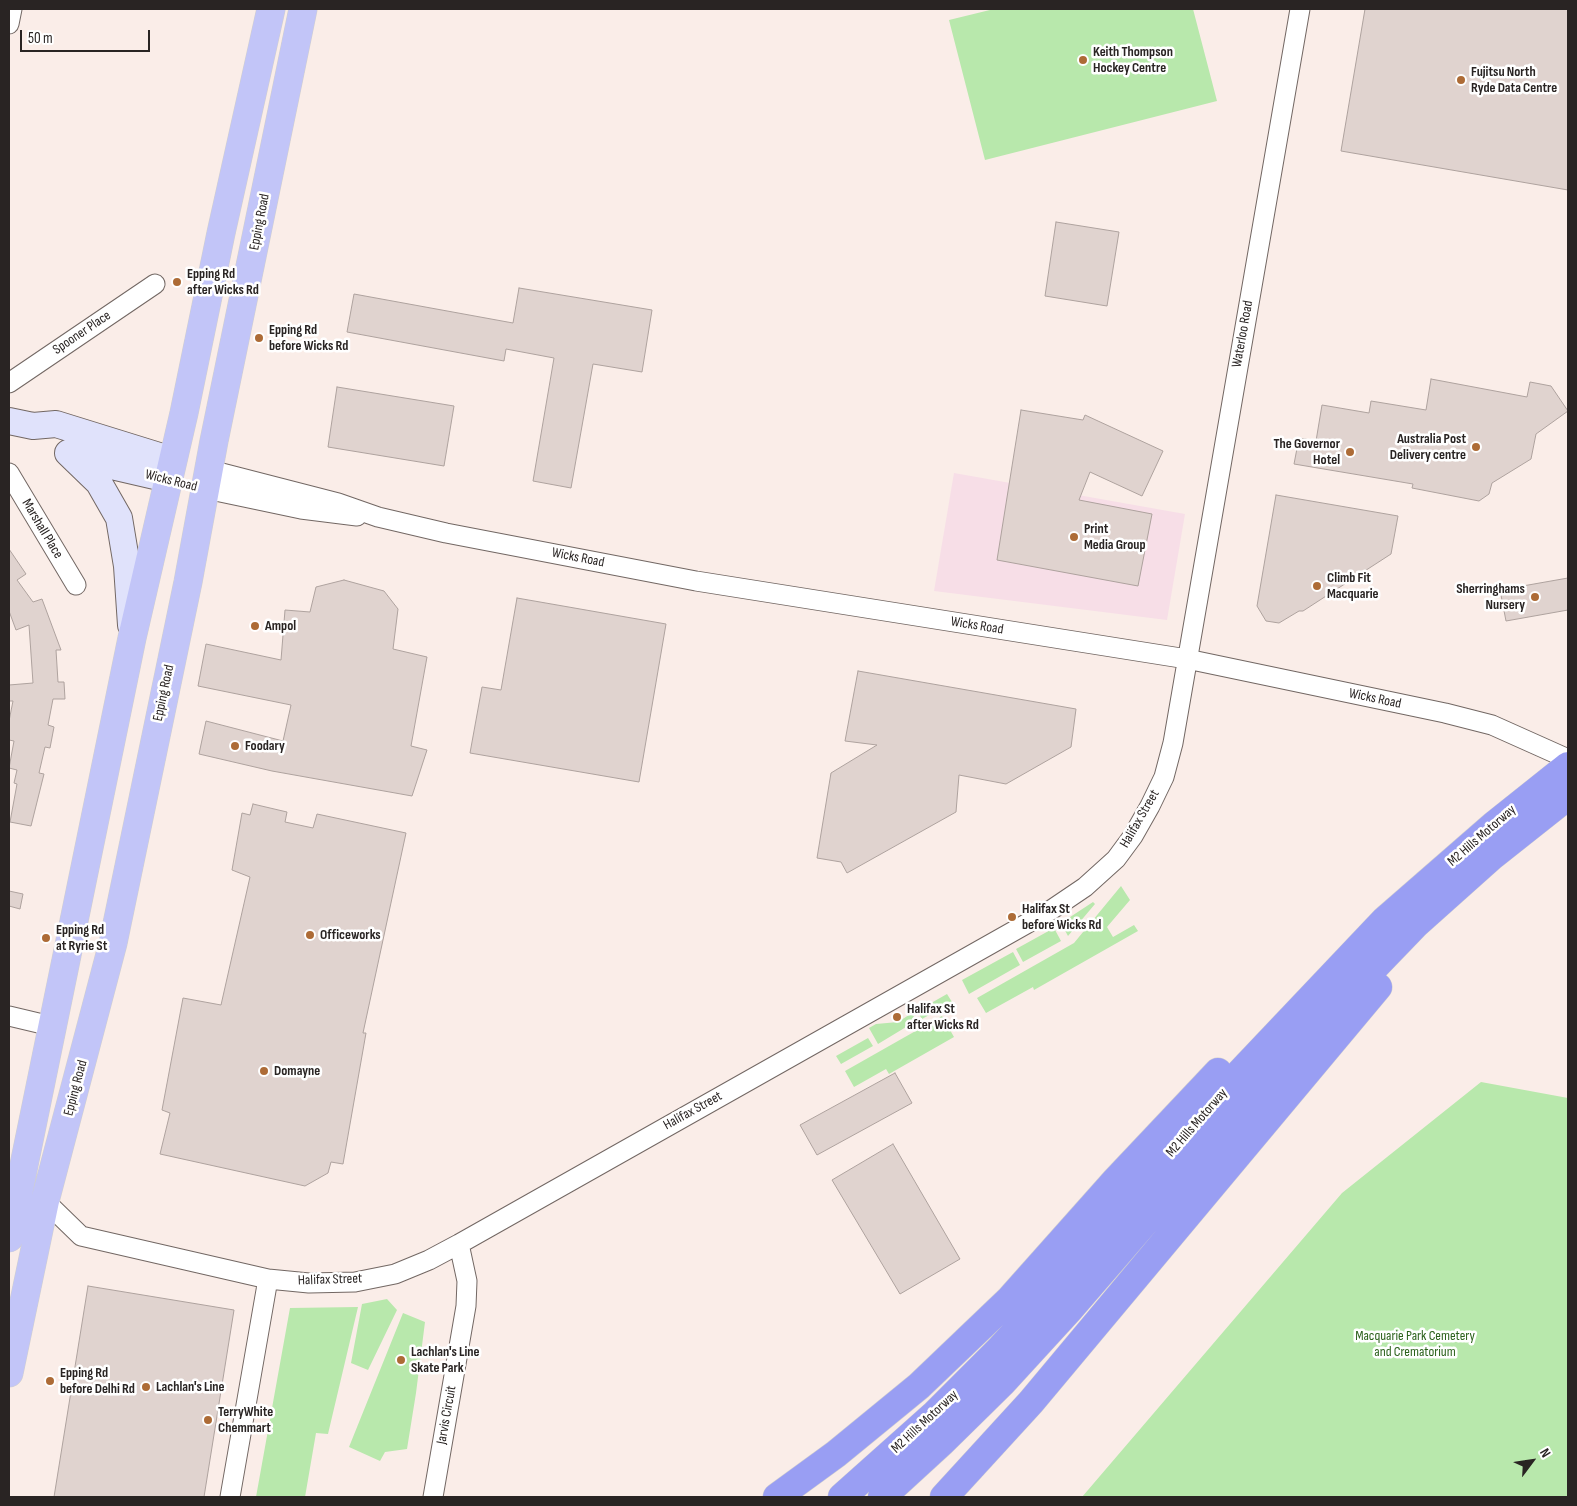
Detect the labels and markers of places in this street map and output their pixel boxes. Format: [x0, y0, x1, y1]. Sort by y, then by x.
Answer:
place label: Keith Thompson Hockey Centre [1093, 44, 1173, 76]
marker: Keith Thompson Hockey Centre [1077, 54, 1089, 66]
place label: Fujitsu North Ryde Data Centre [1471, 64, 1557, 96]
marker: Fujitsu North Ryde Data Centre [1455, 74, 1467, 86]
place label: Epping Rd after Wicks Rd [187, 266, 259, 298]
marker: Epping Rd after Wicks Rd [171, 276, 183, 288]
place label: Epping Rd before Wicks Rd [269, 322, 348, 354]
marker: Epping Rd before Wicks Rd [253, 332, 265, 344]
place label: Australia Post Delivery centre [1390, 431, 1466, 464]
place label: The Governor Hotel [1274, 436, 1340, 468]
marker: Australia Post Delivery centre [1470, 441, 1482, 453]
marker: The Governor Hotel [1344, 446, 1356, 458]
place label: Print Media Group [1084, 521, 1146, 554]
marker: Print Media Group [1068, 531, 1080, 543]
place label: Climb Fit Macquarie [1327, 570, 1379, 602]
marker: Climb Fit Macquarie [1311, 580, 1323, 592]
place label: Sherringhams Nursery [1456, 581, 1525, 614]
marker: Sherringhams Nursery [1529, 591, 1541, 603]
place label: Ampol [265, 618, 296, 634]
marker: Ampol [249, 620, 261, 632]
place label: Foodary [245, 738, 285, 754]
marker: Foodary [229, 740, 241, 752]
place label: Halifax St before Wicks Rd [1022, 901, 1101, 934]
marker: Halifax St before Wicks Rd [1006, 911, 1018, 923]
place label: Epping Rd at Ryrie St [56, 922, 107, 954]
place label: Officeworks [320, 927, 381, 943]
marker: Officeworks [304, 929, 316, 941]
marker: Epping Rd at Ryrie St [40, 932, 52, 944]
place label: Halifax St after Wicks Rd [907, 1001, 979, 1034]
marker: Halifax St after Wicks Rd [891, 1011, 903, 1023]
place label: Domayne [274, 1063, 320, 1079]
marker: Domayne [258, 1065, 270, 1077]
place label: Lachlan's Line Skate Park [411, 1344, 480, 1376]
marker: Lachlan's Line Skate Park [395, 1354, 407, 1366]
place label: Epping Rd before Delhi Rd [60, 1365, 135, 1398]
marker: Epping Rd before Delhi Rd [44, 1375, 56, 1387]
place label: Lachlan's Line [156, 1379, 225, 1395]
marker: Lachlan's Line [140, 1381, 152, 1393]
place label: TerryWhite Chemmart [218, 1404, 273, 1436]
marker: TerryWhite Chemmart [202, 1414, 214, 1426]

